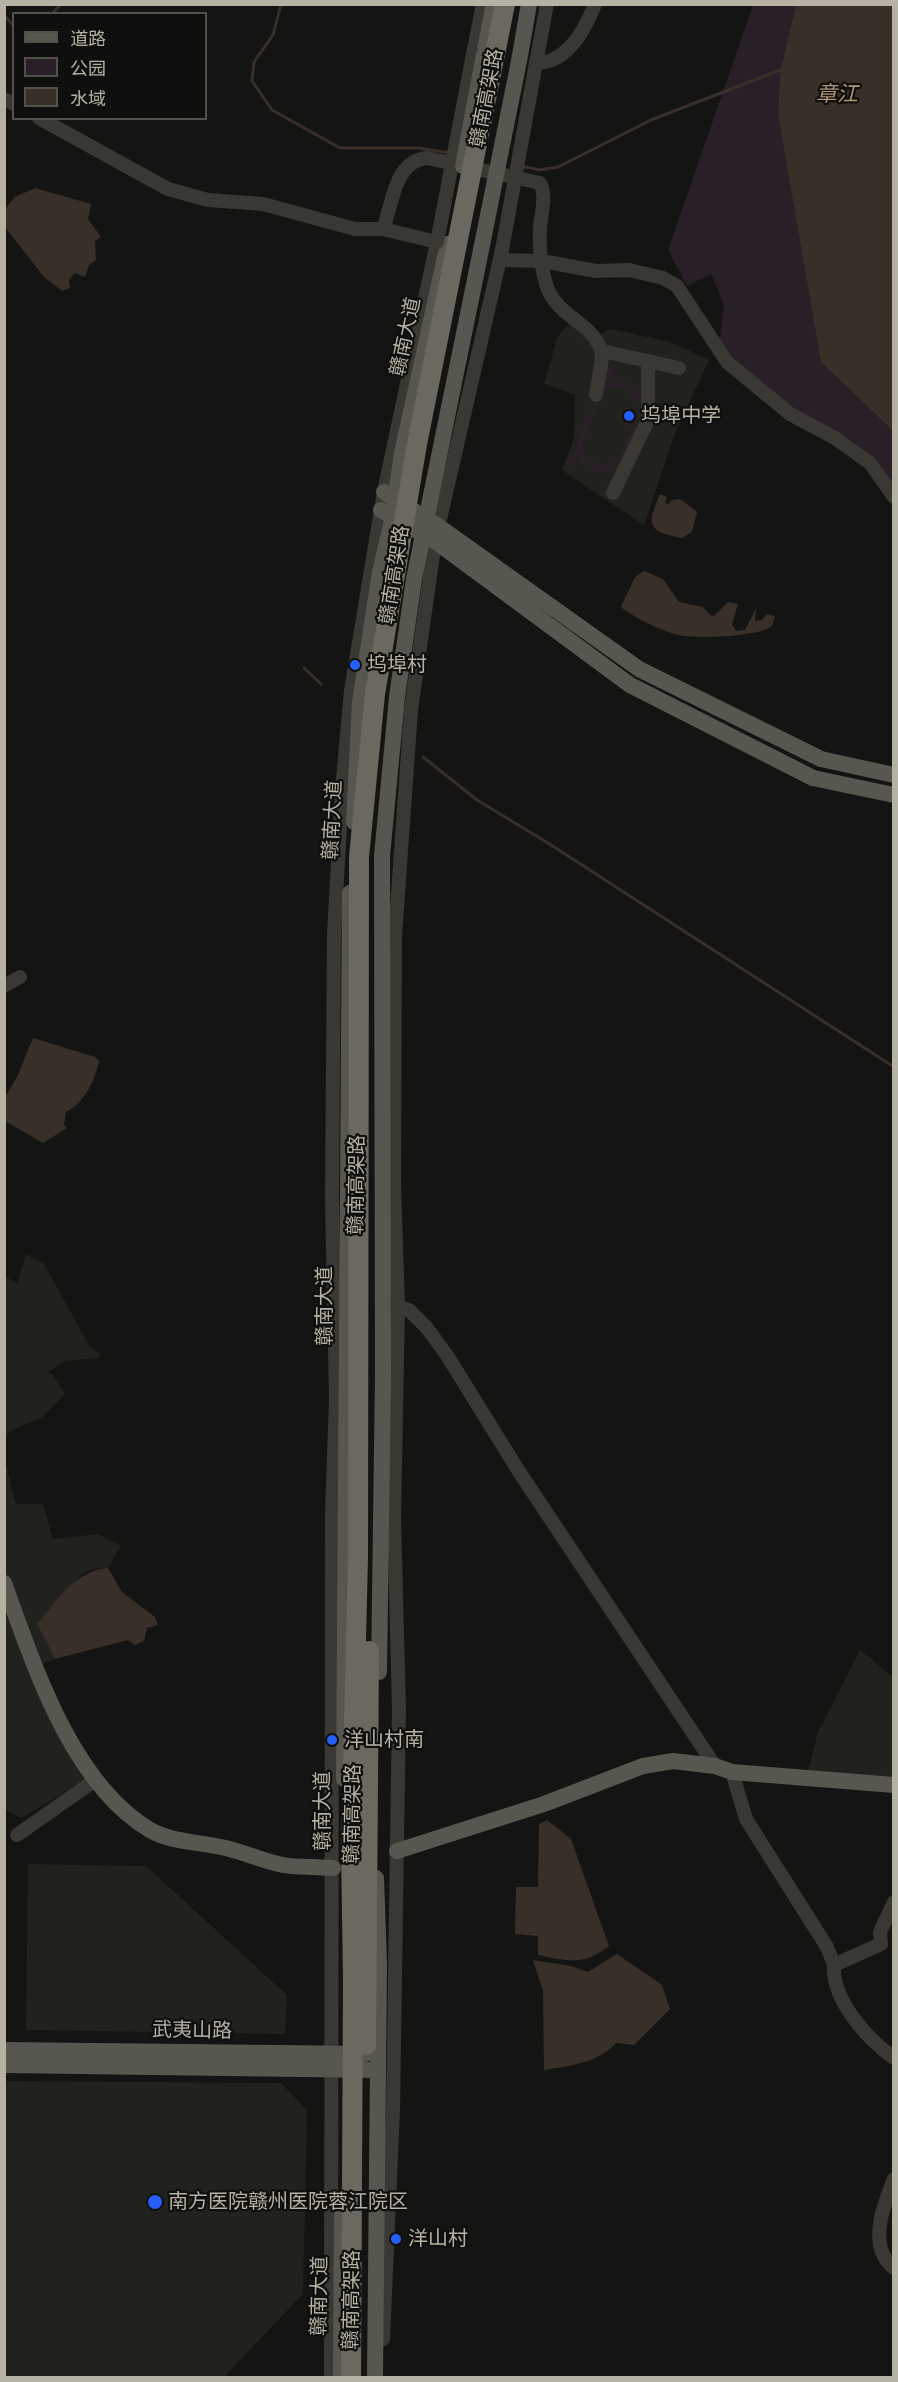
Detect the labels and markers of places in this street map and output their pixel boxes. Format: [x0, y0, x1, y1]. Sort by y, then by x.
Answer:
place label: 坞埠中学 [641, 404, 721, 428]
marker: 坞埠中学 [622, 409, 636, 423]
place label: 坞埠村 [367, 653, 427, 677]
marker: 坞埠村 [348, 658, 362, 672]
place label: 洋山村南 [344, 1728, 424, 1752]
marker: 洋山村南 [325, 1733, 339, 1747]
place label: 南方医院赣州医院蓉江院区 [168, 2190, 408, 2214]
marker: 南方医院赣州医院蓉江院区 [146, 2193, 164, 2211]
place label: 洋山村 [408, 2227, 468, 2251]
marker: 洋山村 [389, 2232, 403, 2246]

